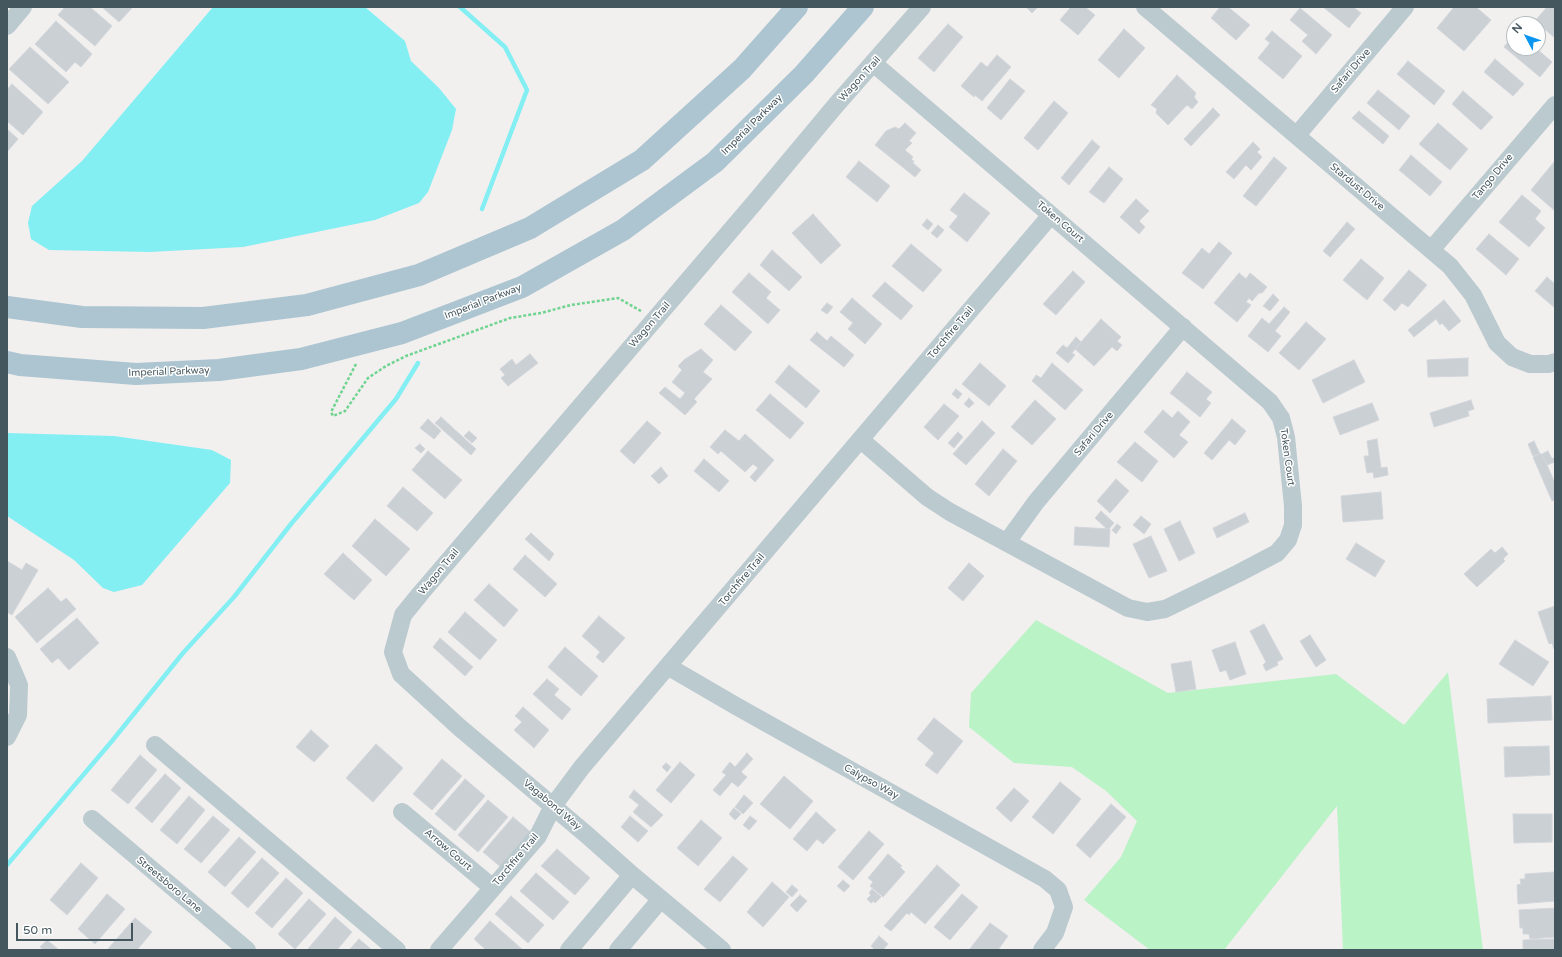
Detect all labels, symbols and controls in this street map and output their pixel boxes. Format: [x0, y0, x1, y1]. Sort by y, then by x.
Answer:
north arrow [1506, 16, 1546, 56]
text: N [1510, 21, 1525, 36]
street label: Safari Drive [1329, 46, 1373, 96]
street label: Wagon Trail [837, 54, 883, 104]
street label: Imperial Parkway [719, 92, 785, 158]
street label: Tango Drive [1470, 151, 1516, 203]
street label: Stardust Drive [1327, 161, 1387, 213]
street label: Token Court [1034, 199, 1086, 245]
street label: Imperial Parkway [443, 282, 523, 322]
street label: Wagon Trail [627, 300, 673, 350]
street label: Torchfire Trail [926, 304, 976, 362]
street label: Imperial Parkway [128, 365, 210, 379]
street label: Safari Drive [1072, 409, 1116, 459]
street label: Token Court [1277, 428, 1297, 486]
street label: Wagon Trail [416, 547, 462, 597]
street label: Torchfire Trail [717, 551, 767, 609]
street label: Calypso Way [841, 762, 901, 802]
street label: Vagabond Way [521, 777, 583, 833]
street label: Arrow Court [422, 827, 474, 873]
street label: Torchfire Trail [491, 831, 541, 889]
street label: Streetsboro Lane [134, 854, 204, 916]
scale bar [18, 915, 135, 941]
text: 50 m [23, 923, 52, 937]

